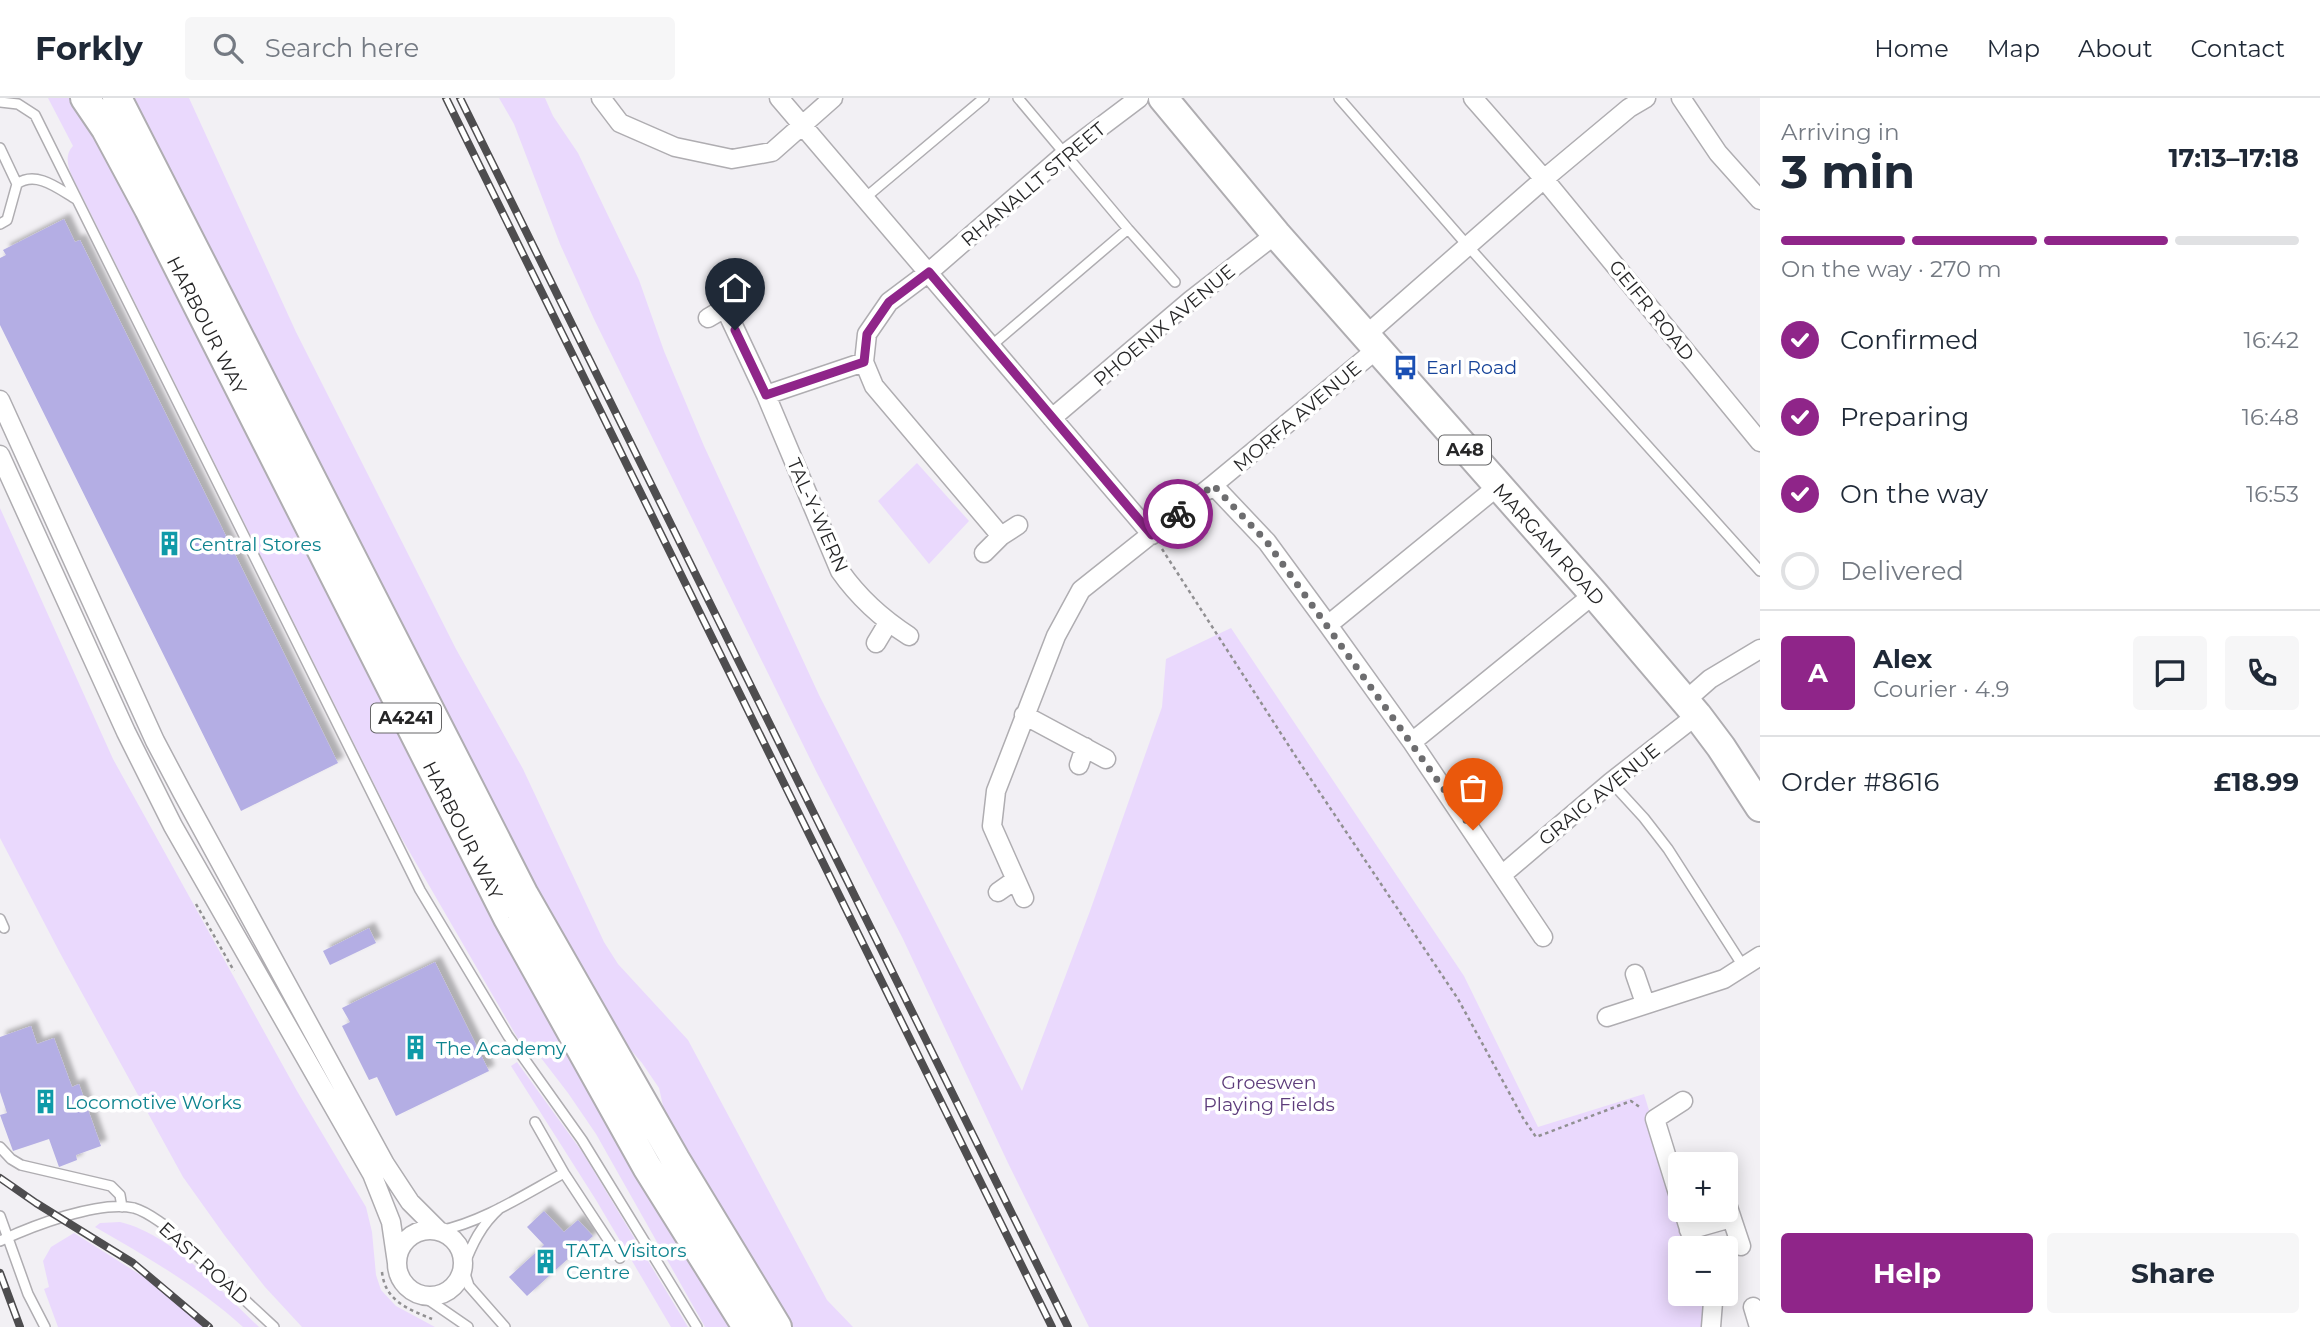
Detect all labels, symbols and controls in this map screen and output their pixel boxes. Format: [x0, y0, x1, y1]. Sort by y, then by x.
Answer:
search box [185, 17, 675, 80]
text: Forkly [35, 28, 143, 68]
icon: search [209, 29, 247, 67]
text: Search here [265, 32, 419, 64]
text: Home [1874, 34, 1949, 63]
text: Map [1987, 34, 2040, 63]
text: About [2078, 34, 2152, 63]
text: Contact [2190, 34, 2285, 63]
street label: RHANALLT STREET [957, 117, 1110, 251]
text: Arriving in [1781, 118, 1900, 146]
text: 17:13–17:18 [2168, 142, 2299, 174]
text: 3 min [1781, 143, 1915, 200]
street label: HARBOUR WAY [162, 252, 252, 399]
street label: GEIFR ROAD [1604, 255, 1699, 365]
text: On the way · 270 m [1781, 255, 2002, 283]
pin [705, 258, 765, 330]
street label: PHOENIX AVENUE [1089, 259, 1240, 391]
icon: home [716, 269, 754, 307]
icon: check [1781, 321, 1819, 359]
text: Confirmed [1840, 324, 1979, 356]
text: 16:42 [2244, 326, 2299, 354]
bus stop icon: Earl Road [1392, 353, 1420, 381]
street label: MORFA AVENUE [1229, 356, 1366, 477]
place label: Earl Road [1426, 356, 1517, 379]
icon: check [1781, 398, 1819, 436]
text: Preparing [1840, 401, 1969, 433]
text: 16:48 [2242, 403, 2299, 431]
road number: A48 [1439, 436, 1491, 464]
street label: TAL-Y-WERN [782, 455, 853, 576]
icon: check [1781, 475, 1819, 513]
text: On the way [1840, 478, 1988, 510]
courier [1143, 479, 1213, 549]
street label: MARGAM ROAD [1488, 479, 1609, 610]
text: 16:53 [2246, 480, 2299, 508]
icon: bike [1159, 495, 1197, 533]
building icon: Central Stores [155, 530, 183, 558]
place label: Central Stores [189, 533, 321, 556]
text: Delivered [1840, 555, 1964, 587]
button: chat [2133, 636, 2207, 710]
button: phone [2225, 636, 2299, 710]
text: Alex [1873, 643, 1932, 675]
text: A [1808, 657, 1828, 689]
text: Courier · 4.9 [1873, 675, 2009, 703]
road number: A4241 [371, 704, 441, 732]
street label: GRAIG AVENUE [1534, 738, 1665, 850]
street label: HARBOUR WAY [418, 757, 508, 904]
pin [1443, 758, 1503, 830]
text: Order #8616 [1781, 766, 1939, 798]
text: £18.99 [2214, 766, 2299, 798]
icon: bag [1454, 769, 1492, 807]
building icon: The Academy [402, 1034, 430, 1062]
place label: The Academy [436, 1037, 567, 1060]
park label: Groeswen Playing Fields [1203, 1071, 1335, 1116]
building icon: Locomotive Works [31, 1088, 59, 1116]
place label: Locomotive Works [65, 1091, 242, 1114]
map controls [1668, 1152, 1738, 1306]
button: + [1668, 1152, 1738, 1222]
street label: EAST ROAD [154, 1217, 253, 1310]
button: Help [1781, 1233, 2033, 1313]
button: Share [2047, 1233, 2299, 1313]
button: − [1668, 1236, 1738, 1306]
place label: TATA Visitors Centre [566, 1239, 686, 1284]
building icon: TATA Visitors Centre [532, 1247, 560, 1275]

